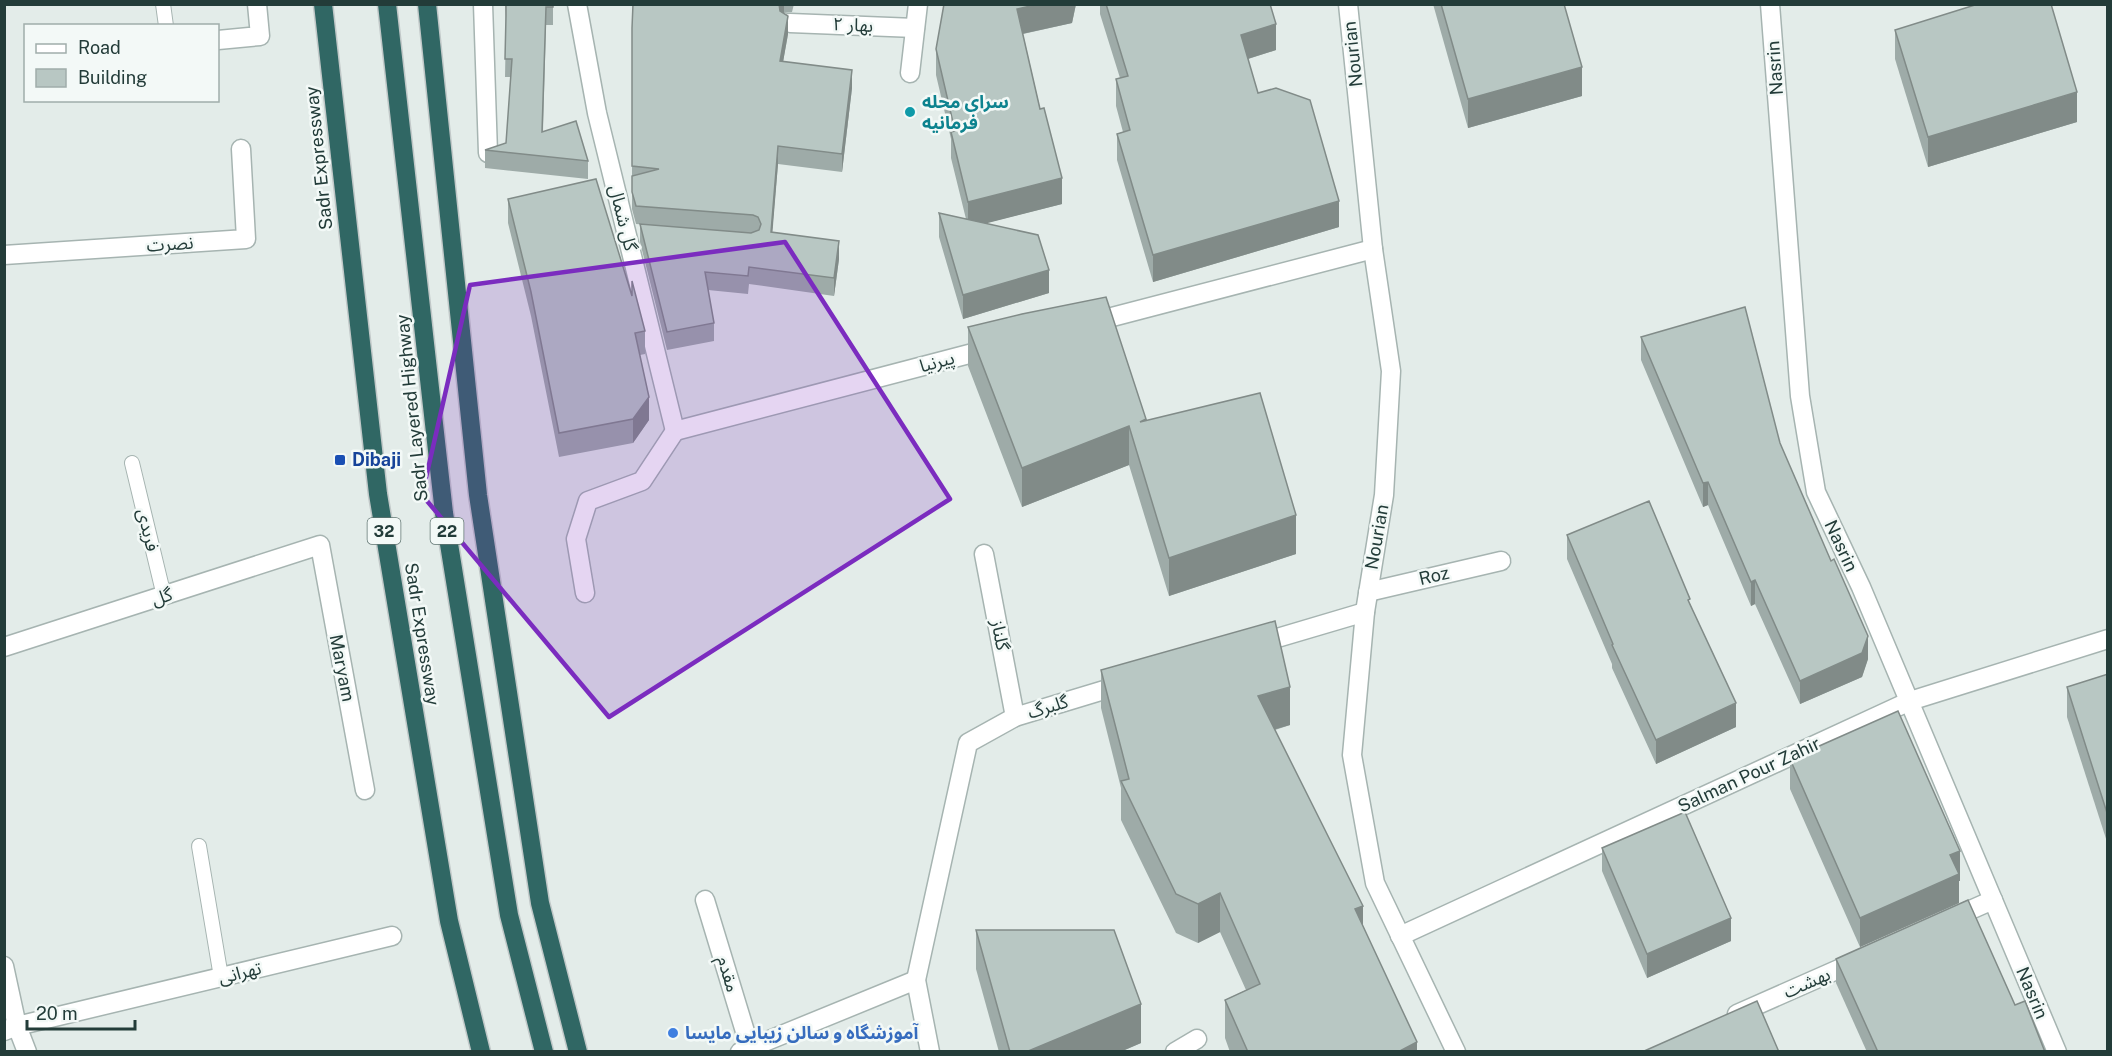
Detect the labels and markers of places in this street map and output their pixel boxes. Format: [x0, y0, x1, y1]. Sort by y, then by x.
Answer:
place label: سرای محله فرمانیه [922, 91, 1009, 134]
marker: سرای محله فرمانیه [903, 105, 917, 119]
place label: Dibaji [352, 449, 401, 470]
marker: Dibaji [333, 453, 347, 467]
place label: آموزشگاه و سالن زیبایی مایسا [685, 1022, 920, 1044]
marker: آموزشگاه و سالن زیبایی مایسا [666, 1026, 680, 1040]

